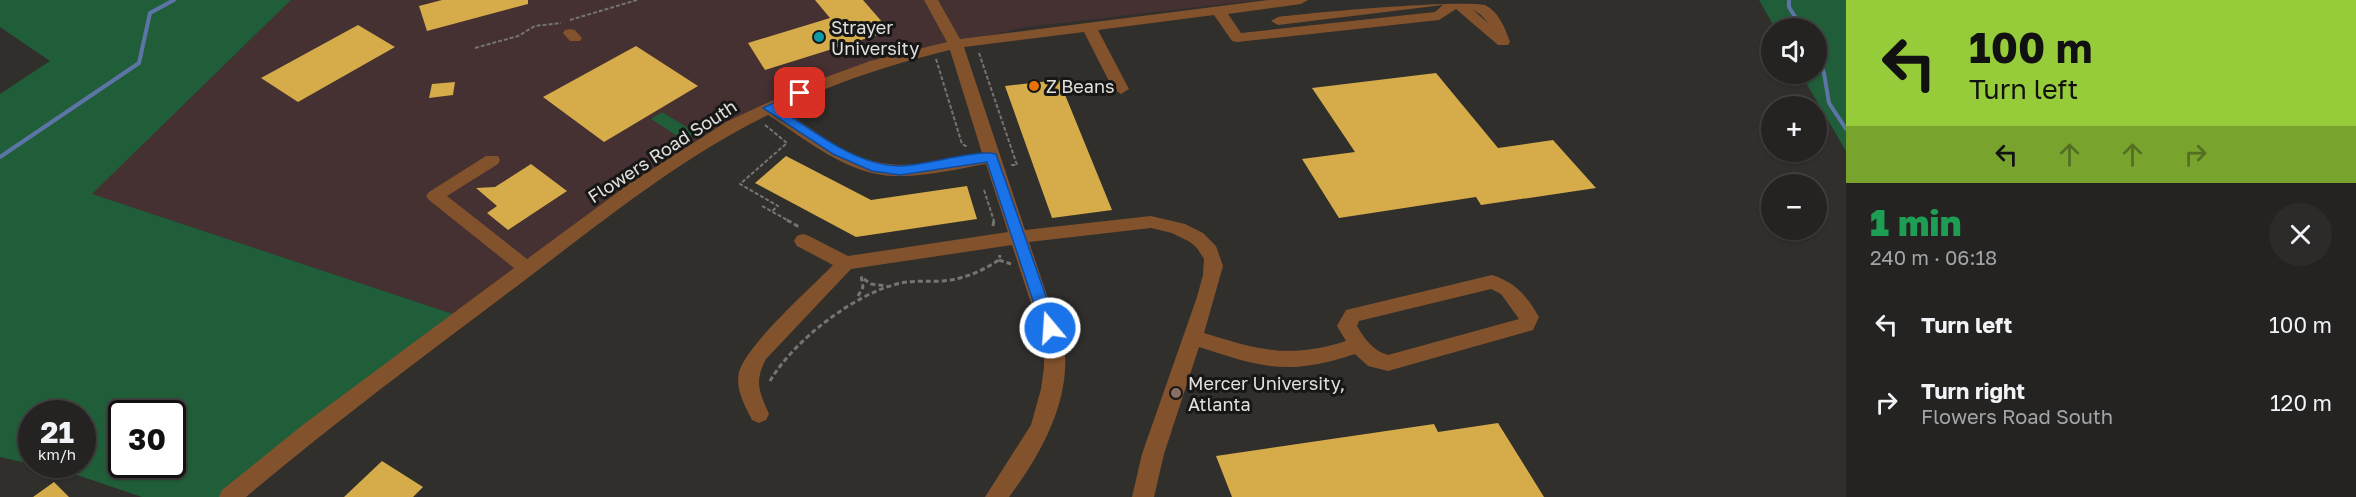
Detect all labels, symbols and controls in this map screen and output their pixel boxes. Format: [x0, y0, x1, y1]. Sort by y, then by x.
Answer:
place label: Strayer University [831, 16, 919, 59]
map controls [1761, 18, 1827, 240]
button: sound [1761, 18, 1827, 84]
text: 100 m [1969, 22, 2092, 72]
icon: left [1870, 24, 1948, 102]
marker: Strayer University [812, 30, 826, 44]
pin [774, 67, 825, 118]
text: Turn left [1969, 73, 2078, 105]
place label: Z Beans [1046, 75, 1115, 97]
icon: arrive [783, 76, 816, 109]
marker: Z Beans [1027, 79, 1041, 93]
street label: Flowers Road South [584, 95, 740, 207]
button: + [1761, 96, 1827, 162]
icon: left [1990, 138, 2023, 171]
icon: ahead [2053, 138, 2086, 171]
icon: ahead [2116, 138, 2149, 171]
icon: right [2179, 138, 2212, 171]
button: − [1761, 174, 1827, 240]
text: 1 min [1870, 201, 1961, 244]
button: close [2269, 203, 2332, 266]
text: 240 m · 06:18 [1870, 245, 1997, 269]
position arrow [1018, 296, 1082, 360]
icon: left [1870, 308, 1903, 341]
text: Turn left [1921, 311, 2012, 338]
text: 100 m [2269, 311, 2332, 338]
place label: Mercer University, Atlanta [1188, 372, 1345, 415]
text: Turn right [1921, 377, 2025, 404]
marker: Mercer University, Atlanta [1169, 386, 1183, 400]
icon: right [1870, 386, 1903, 419]
text: 120 m [2270, 389, 2332, 416]
speed limit sign: 30 [108, 400, 186, 478]
text: Flowers Road South [1921, 404, 2113, 428]
text: 21 [40, 414, 74, 450]
text: km/h [38, 445, 76, 463]

